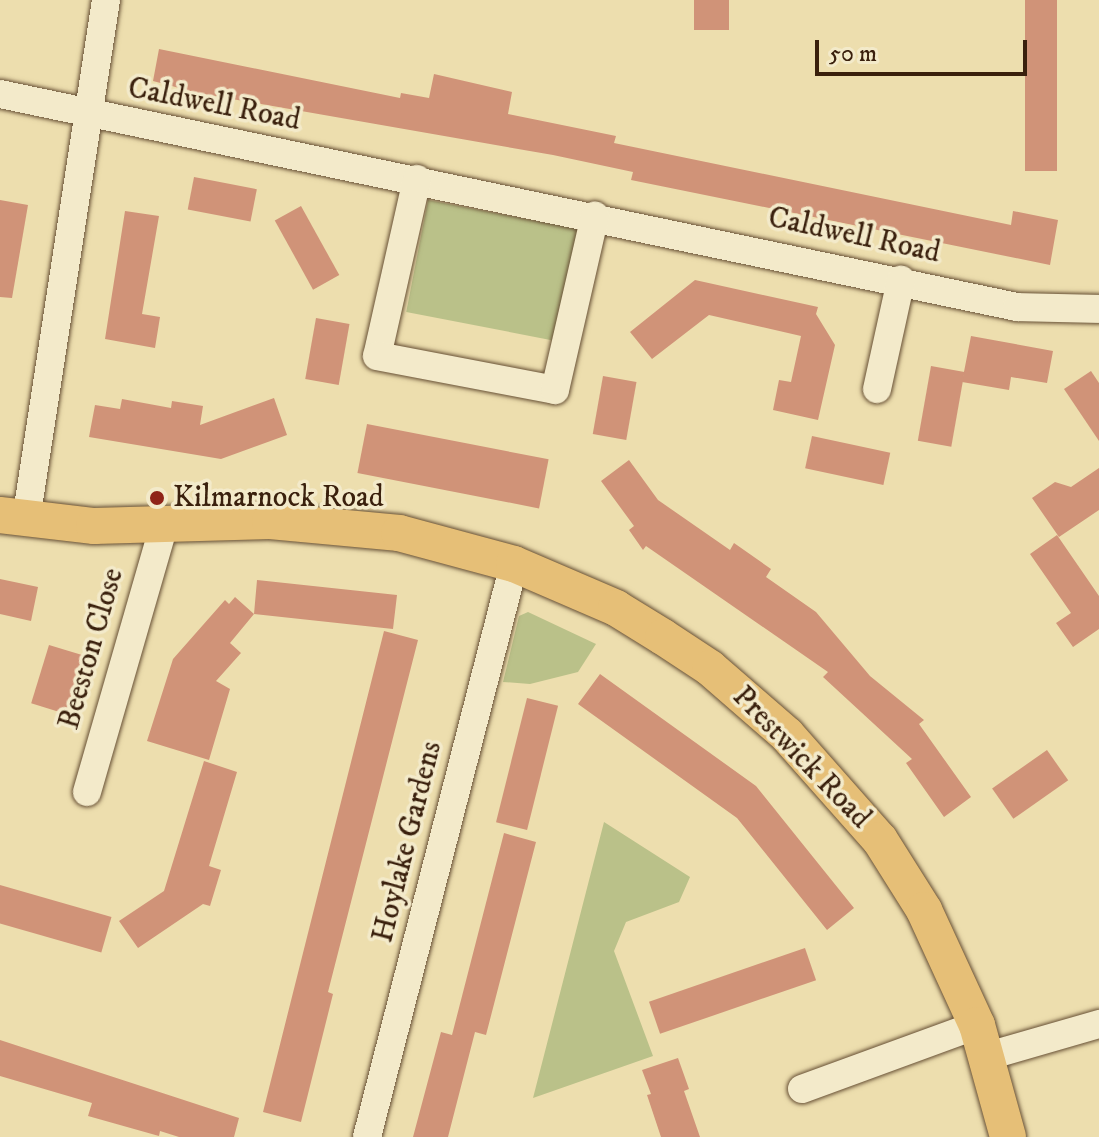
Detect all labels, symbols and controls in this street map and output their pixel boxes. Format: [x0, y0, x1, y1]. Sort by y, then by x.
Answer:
scale bar [819, 24, 1031, 74]
text: 50 m [829, 39, 877, 69]
street label: Caldwell Road [125, 71, 303, 139]
street label: Caldwell Road [765, 200, 943, 272]
place label: Kilmarnock Road [173, 480, 384, 516]
marker: Kilmarnock Road [148, 489, 166, 507]
street label: Beeston Close [52, 564, 132, 734]
street label: Prestwick Road [724, 679, 878, 837]
street label: Hoylake Gardens [366, 738, 450, 946]

